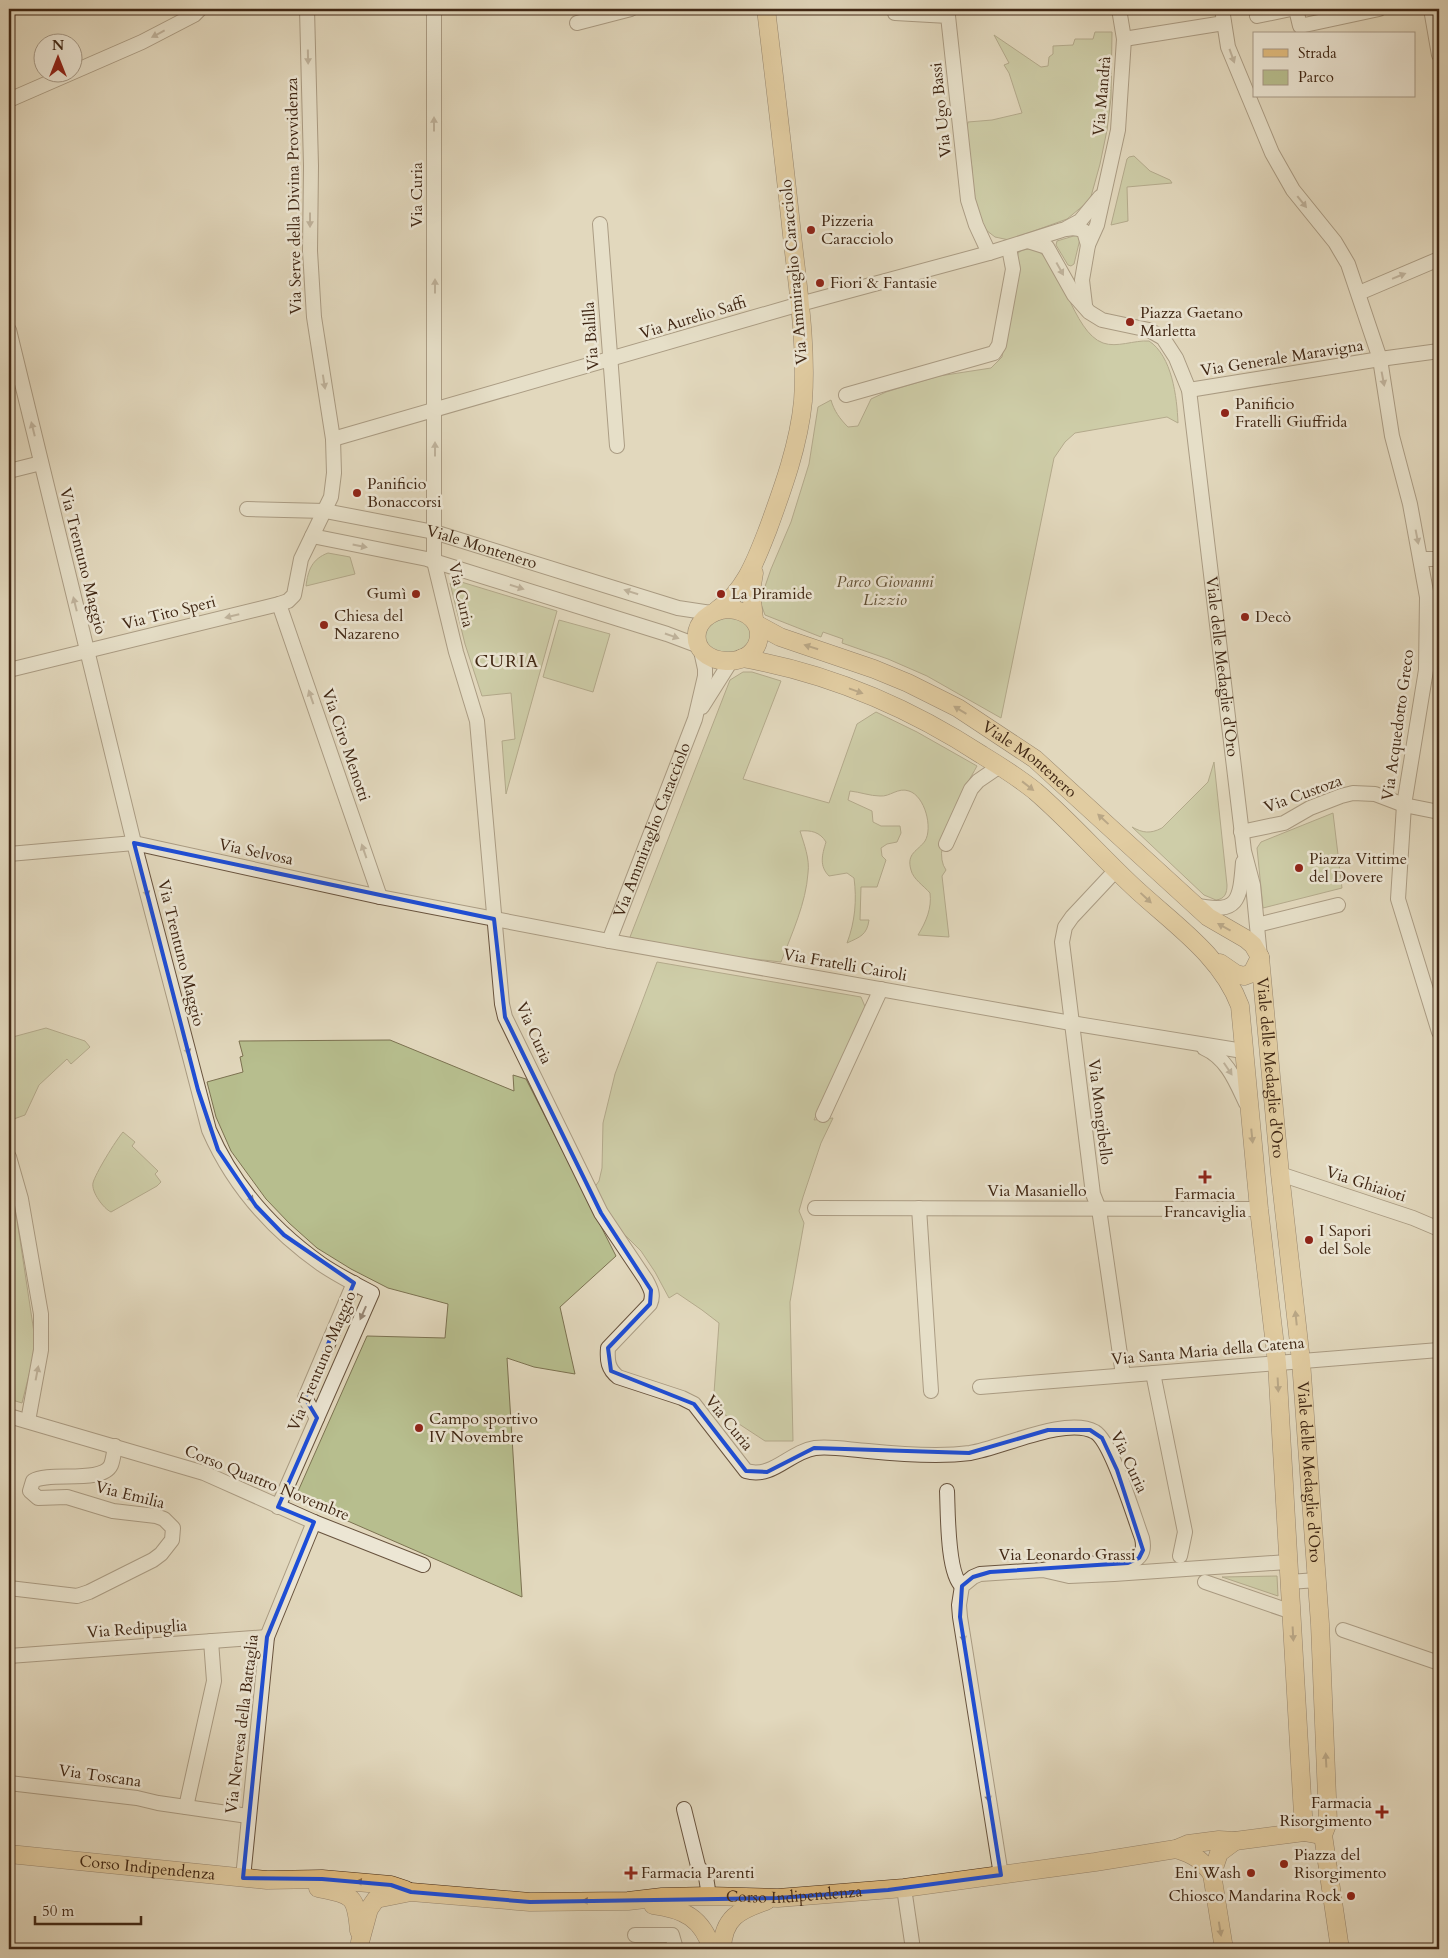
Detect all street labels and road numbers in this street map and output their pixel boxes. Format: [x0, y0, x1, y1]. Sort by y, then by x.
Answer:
street label: Via Mandrà [1088, 55, 1116, 137]
street label: Via Ugo Bassi [925, 61, 957, 159]
street label: Via Serve della Divina Provvidenza [281, 77, 307, 315]
street label: Via Curia [406, 162, 428, 228]
street label: Via Ammiraglio Caracciolo [775, 178, 813, 366]
street label: Via Aurelio Saffi [637, 291, 749, 345]
street label: Via Balilla [578, 301, 604, 371]
street label: Via Generale Maravigna [1199, 334, 1365, 382]
street label: Via Trentuno Maggio [54, 485, 112, 637]
street label: Viale Montenero [425, 520, 540, 575]
street label: Via Curia [443, 561, 479, 630]
street label: Viale delle Medaglie d'Oro [1200, 575, 1244, 758]
street label: Via Tito Speri [120, 591, 219, 635]
street label: Via Acquedotto Greco [1376, 648, 1420, 802]
street label: Via Ciro Menotti [316, 686, 376, 805]
street label: Viale Montenero [977, 716, 1082, 803]
street label: Via Ammiraglio Caracciolo [608, 739, 696, 921]
street label: Via Custoza [1261, 770, 1345, 818]
street label: Via Selvosa [217, 833, 295, 871]
street label: Via Trentuno Maggio [152, 877, 210, 1029]
street label: Via Fratelli Cairoli [781, 943, 909, 987]
street label: Viale delle Medaglie d'Oro [1251, 976, 1290, 1160]
street label: Via Curia [511, 999, 557, 1068]
street label: Via Mongibello [1083, 1058, 1117, 1166]
street label: Via Ghiaioti [1323, 1161, 1409, 1207]
street label: Via Masaniello [987, 1180, 1087, 1202]
street label: Via Trentuno Maggio [283, 1287, 362, 1434]
street label: Via Santa Maria della Catena [1110, 1332, 1306, 1370]
street label: Viale delle Medaglie d'Oro [1291, 1381, 1327, 1564]
street label: Via Curia [700, 1391, 758, 1456]
street label: Via Curia [1105, 1428, 1153, 1497]
street label: Corso Quattro Novembre [181, 1440, 353, 1526]
street label: Via Emilia [93, 1476, 167, 1514]
street label: Via Leonardo Grassi [999, 1544, 1136, 1566]
street label: Via Redipuglia [86, 1615, 188, 1643]
street label: Via Nervesa della Battaglia [220, 1633, 264, 1815]
street label: Via Toscana [57, 1759, 143, 1793]
street label: Corso Indipendenza [78, 1850, 216, 1886]
street label: Corso Indipendenza [726, 1880, 863, 1909]

